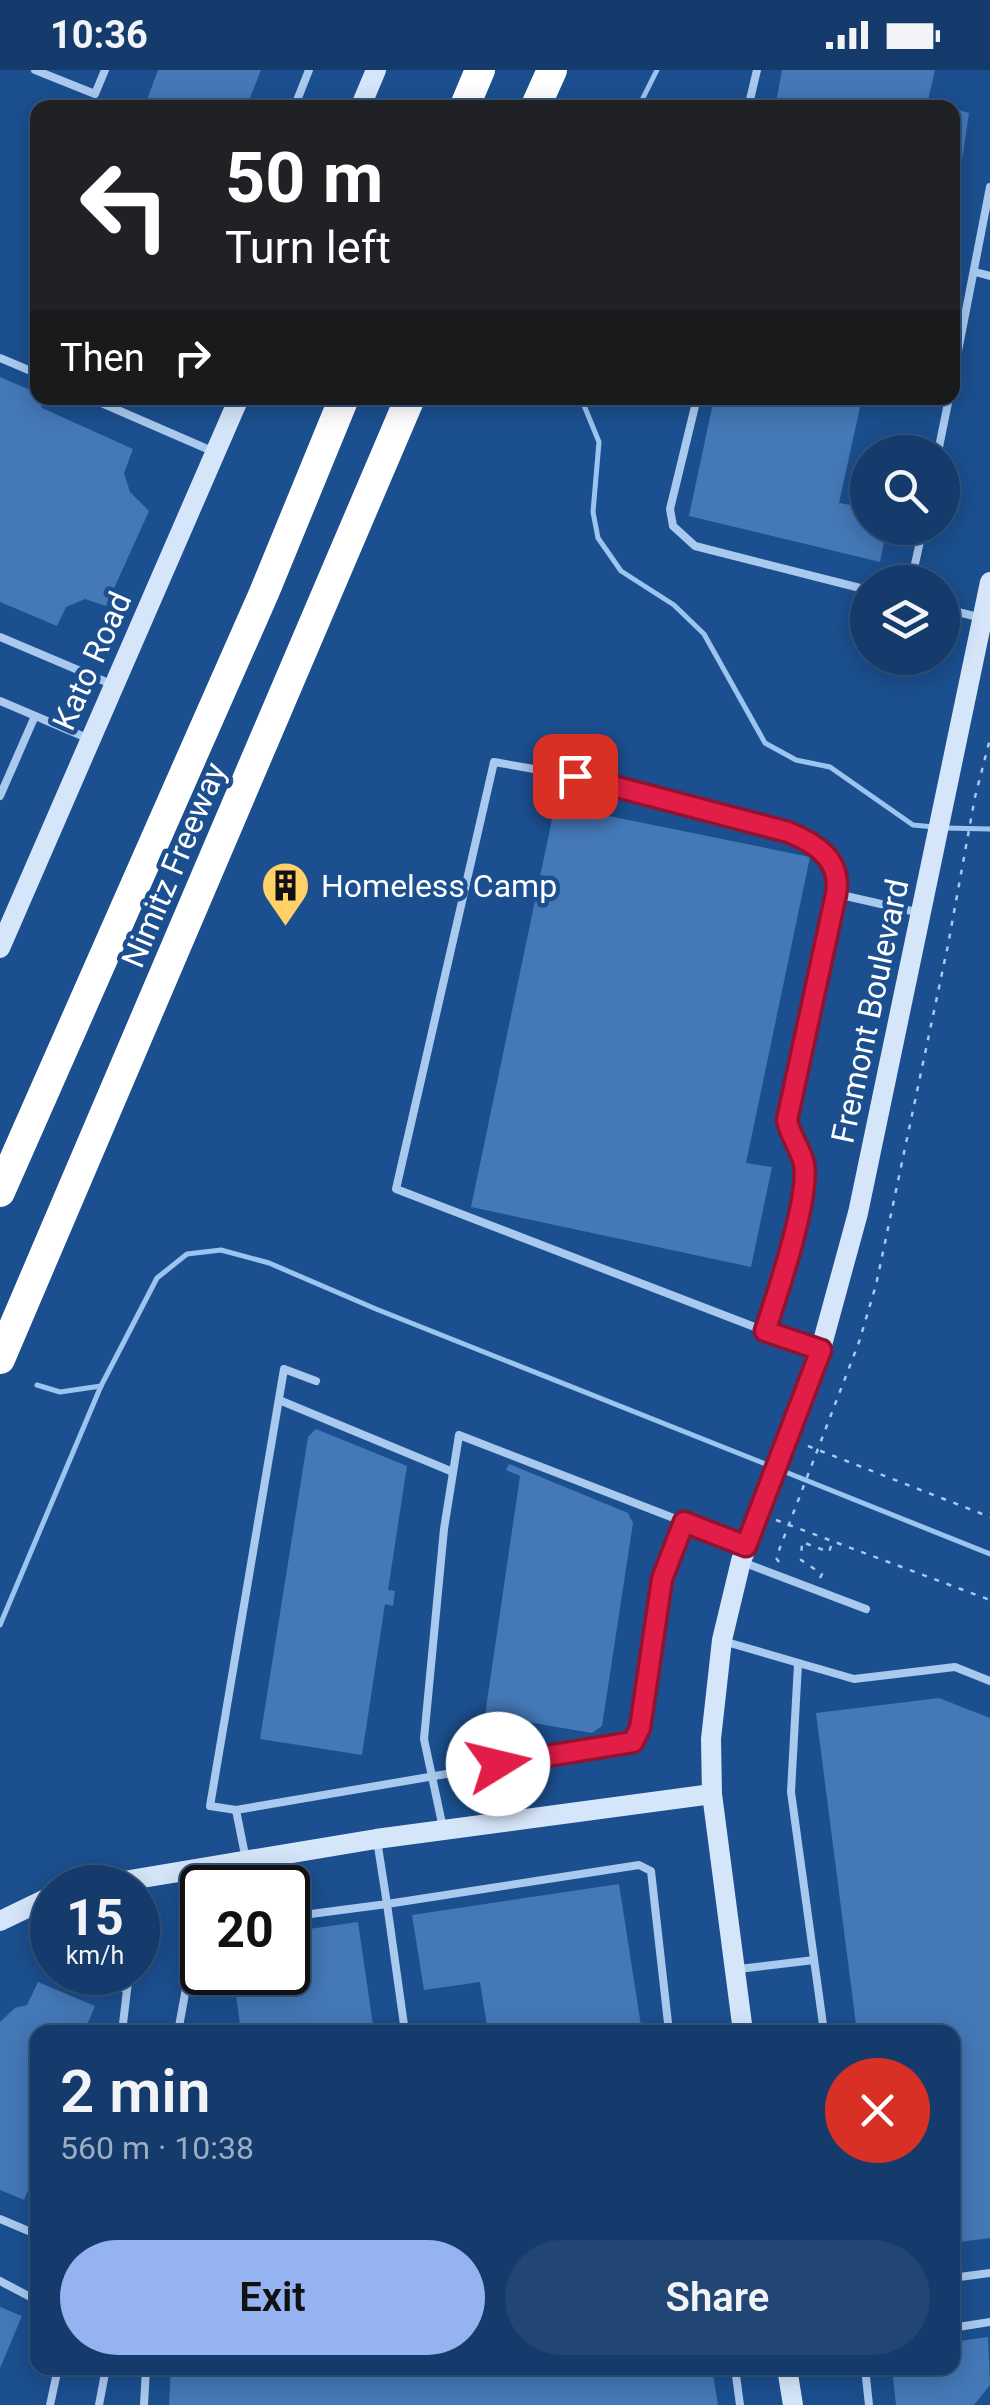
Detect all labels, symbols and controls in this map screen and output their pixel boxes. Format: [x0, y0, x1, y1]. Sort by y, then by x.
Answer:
text: 10:36 [50, 13, 148, 57]
text: 50 m [225, 137, 383, 219]
icon: left [60, 140, 190, 270]
text: Turn left [225, 221, 391, 274]
icon: right [165, 330, 220, 385]
text: Then [60, 336, 145, 380]
map controls [850, 435, 960, 675]
button: search [850, 435, 960, 545]
button: layers [850, 565, 960, 675]
street label: Kato Road [45, 586, 139, 736]
pin [533, 734, 618, 819]
icon: arrive [548, 749, 603, 804]
street label: Nimitz Freeway [114, 757, 234, 973]
building icon: Homeless Camp [260, 860, 312, 928]
place label: Homeless Camp [321, 867, 557, 905]
street label: Fremont Boulevard [823, 876, 917, 1146]
position arrow [446, 1712, 550, 1816]
speed limit sign: 20 [180, 1865, 310, 1995]
text: 15 [66, 1889, 124, 1947]
text: km/h [66, 1941, 124, 1970]
text: 2 min [60, 2056, 210, 2127]
button: close [825, 2058, 930, 2163]
text: 560 m · 10:38 [60, 2129, 254, 2167]
button: Exit [60, 2240, 485, 2355]
button: Share [505, 2240, 930, 2355]

